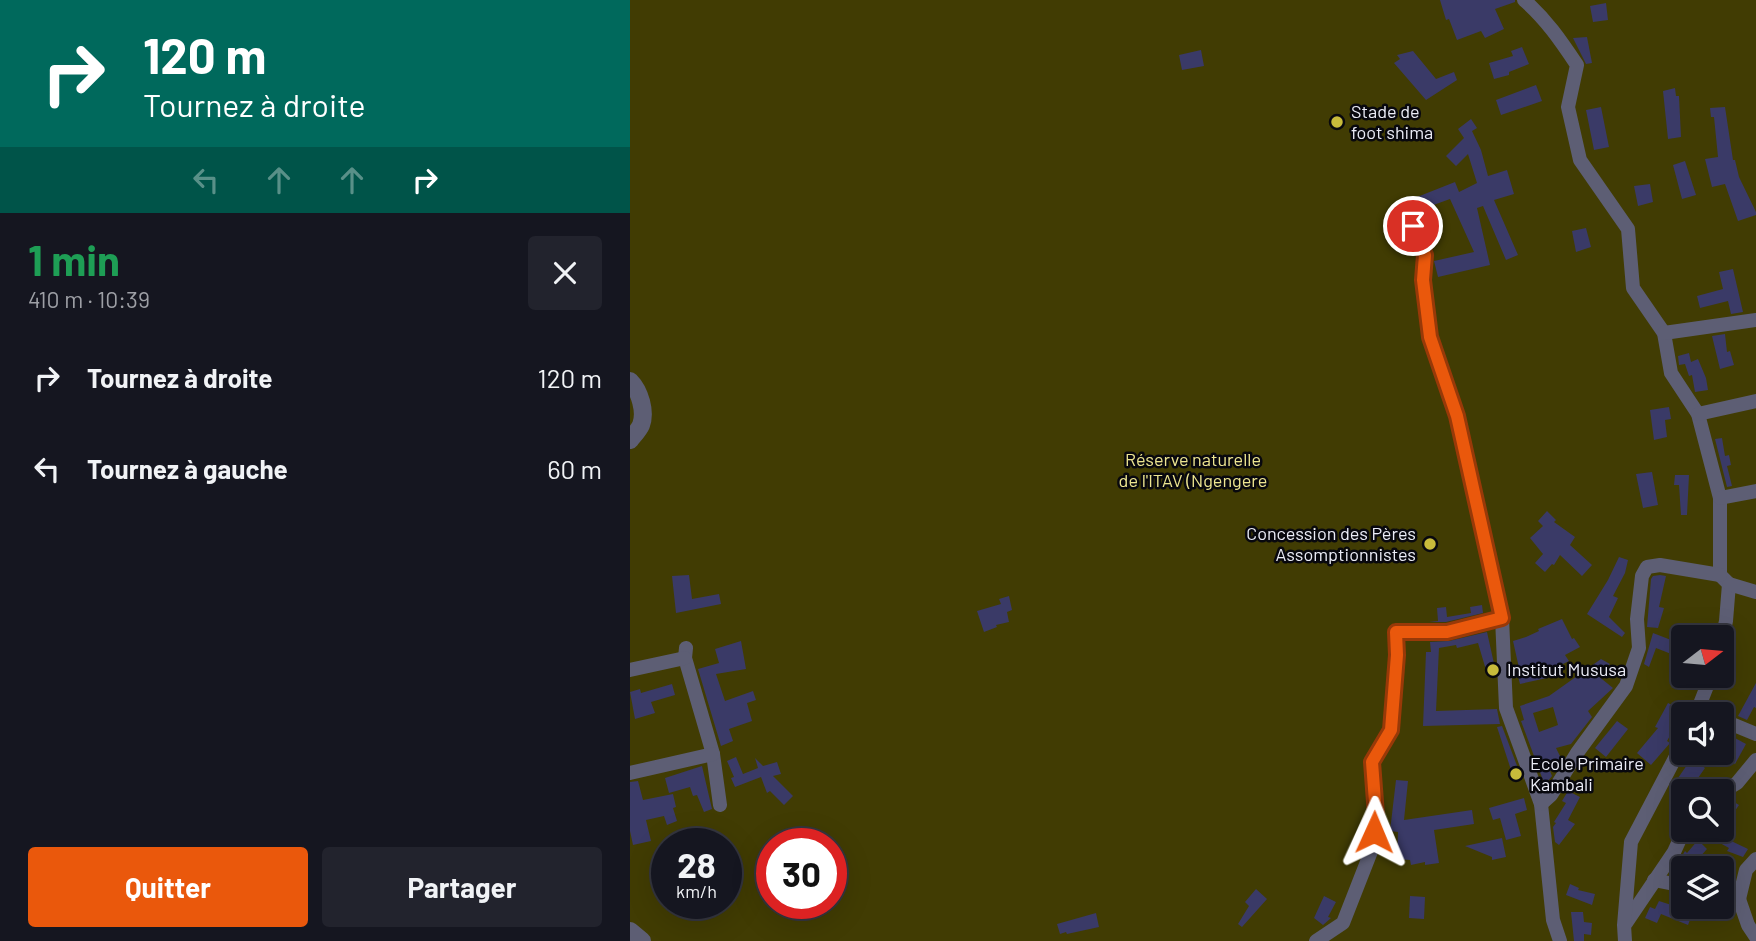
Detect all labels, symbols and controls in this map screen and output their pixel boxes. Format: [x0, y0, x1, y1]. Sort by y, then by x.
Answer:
text: 120 m [143, 25, 266, 84]
icon: right [28, 28, 119, 119]
text: Tournez à droite [143, 85, 365, 123]
place label: Stade de foot shima [1351, 100, 1433, 143]
marker: Stade de foot shima [1329, 114, 1345, 130]
icon: left [187, 161, 225, 199]
icon: ahead [260, 161, 298, 199]
icon: ahead [333, 161, 371, 199]
icon: right [406, 161, 444, 199]
pin [1383, 196, 1443, 256]
icon: arrive [1394, 207, 1432, 245]
text: 1 min [28, 234, 120, 284]
button: close [528, 236, 602, 310]
text: 410 m · 10:39 [28, 285, 150, 313]
icon: right [28, 359, 66, 397]
text: Tournez à droite [87, 362, 272, 393]
text: 120 m [538, 362, 602, 393]
park label: Réserve naturelle de l'ITAV (Ngengere [1119, 448, 1267, 491]
icon: left [28, 450, 66, 488]
text: Tournez à gauche [87, 453, 288, 484]
text: 60 m [547, 453, 602, 484]
place label: Concession des Pères Assomptionnistes [1246, 522, 1416, 565]
marker: Concession des Pères Assomptionnistes [1422, 536, 1438, 552]
north arrow [1671, 625, 1734, 688]
map controls [1671, 625, 1734, 919]
place label: Institut Mususa [1507, 658, 1626, 680]
marker: Institut Mususa [1485, 662, 1501, 678]
button: sound [1671, 702, 1734, 765]
place label: Ecole Primaire Kambali [1530, 752, 1644, 795]
marker: Ecole Primaire Kambali [1508, 766, 1524, 782]
button: search [1671, 779, 1734, 842]
position arrow [1337, 795, 1411, 869]
speed limit sign: 30 [756, 828, 847, 919]
text: 28 [677, 843, 716, 885]
button: Quitter [28, 847, 308, 927]
button: Partager [322, 847, 602, 927]
button: layers [1671, 856, 1734, 919]
text: km/h [676, 880, 717, 902]

